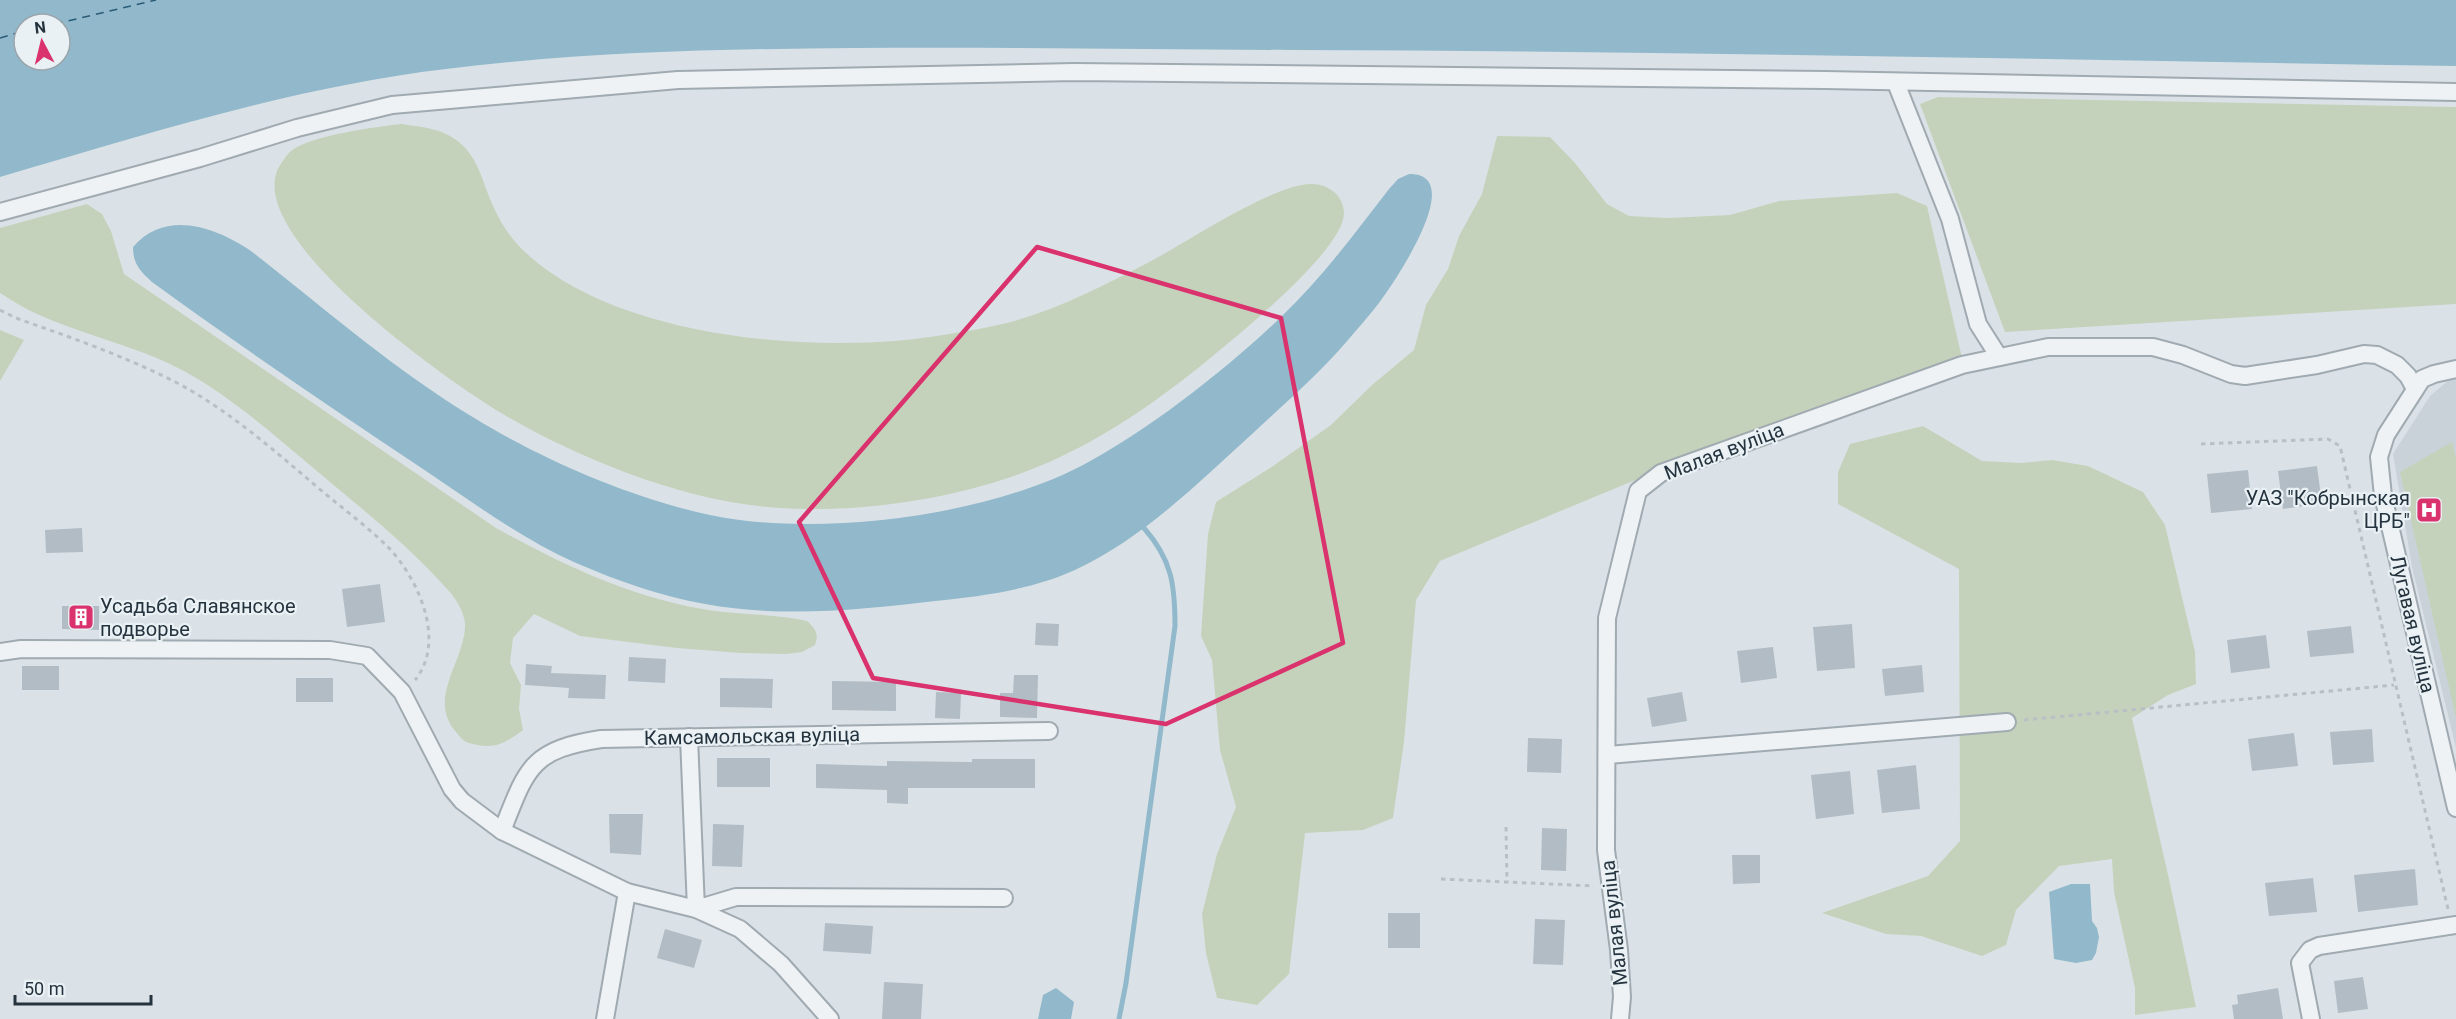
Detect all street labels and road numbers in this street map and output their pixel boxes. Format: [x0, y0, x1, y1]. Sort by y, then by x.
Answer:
street label: Малая вуліца [1661, 417, 1787, 485]
street label: Лугавая вуліца [2385, 553, 2441, 695]
street label: Камсамольская вуліца [644, 722, 860, 750]
street label: Малая вуліца [1595, 859, 1633, 987]

